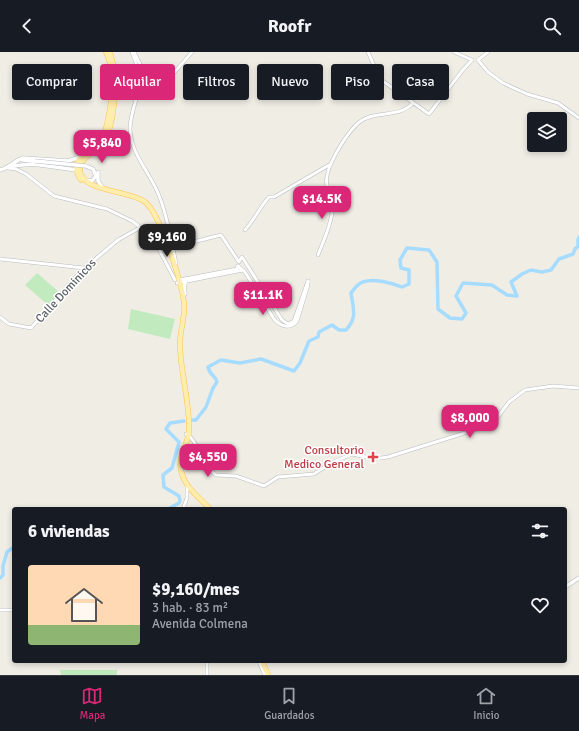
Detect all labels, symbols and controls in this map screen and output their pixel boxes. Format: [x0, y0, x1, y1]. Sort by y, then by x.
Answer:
icon: back [16, 15, 38, 37]
text: Roofr [268, 15, 311, 37]
icon: search [541, 15, 563, 37]
chip: Comprar [12, 64, 92, 100]
chip: Alquilar [100, 64, 175, 100]
chip: Filtros [183, 64, 249, 100]
chip: Nuevo [257, 64, 323, 100]
chip: Piso [331, 64, 384, 100]
chip: Casa [392, 64, 449, 100]
map controls [527, 112, 567, 152]
button: layers [527, 112, 567, 152]
pin: $5,840 [69, 130, 135, 164]
text: $5,840 [83, 135, 121, 151]
pin: $14.5K [289, 186, 355, 220]
text: $14.5K [302, 191, 342, 207]
pin: $9,160 [134, 224, 200, 258]
text: $9,160 [148, 229, 186, 245]
street label: Calle Dominicos [32, 256, 100, 326]
pin: $11.1K [230, 282, 296, 316]
text: $11.1K [243, 287, 283, 303]
pin: $8,000 [437, 405, 503, 439]
text: $8,000 [451, 410, 489, 426]
place label: Consultorio Medico General [284, 443, 364, 472]
pin: $4,550 [175, 444, 241, 478]
text: $4,550 [189, 449, 227, 465]
marker: Consultorio Medico General [367, 451, 379, 463]
icon: filters [529, 520, 551, 542]
text: 6 viviendas [28, 521, 110, 542]
text: $9,160/mes [152, 579, 240, 600]
icon: home [60, 581, 108, 629]
icon: heart [529, 594, 551, 616]
text: 3 hab. · 83 m² [152, 600, 228, 616]
text: Avenida Colmena [152, 616, 248, 632]
tab: Mapa [79, 685, 105, 722]
tab: Guardados [264, 685, 314, 722]
tab: Inicio [473, 685, 500, 722]

